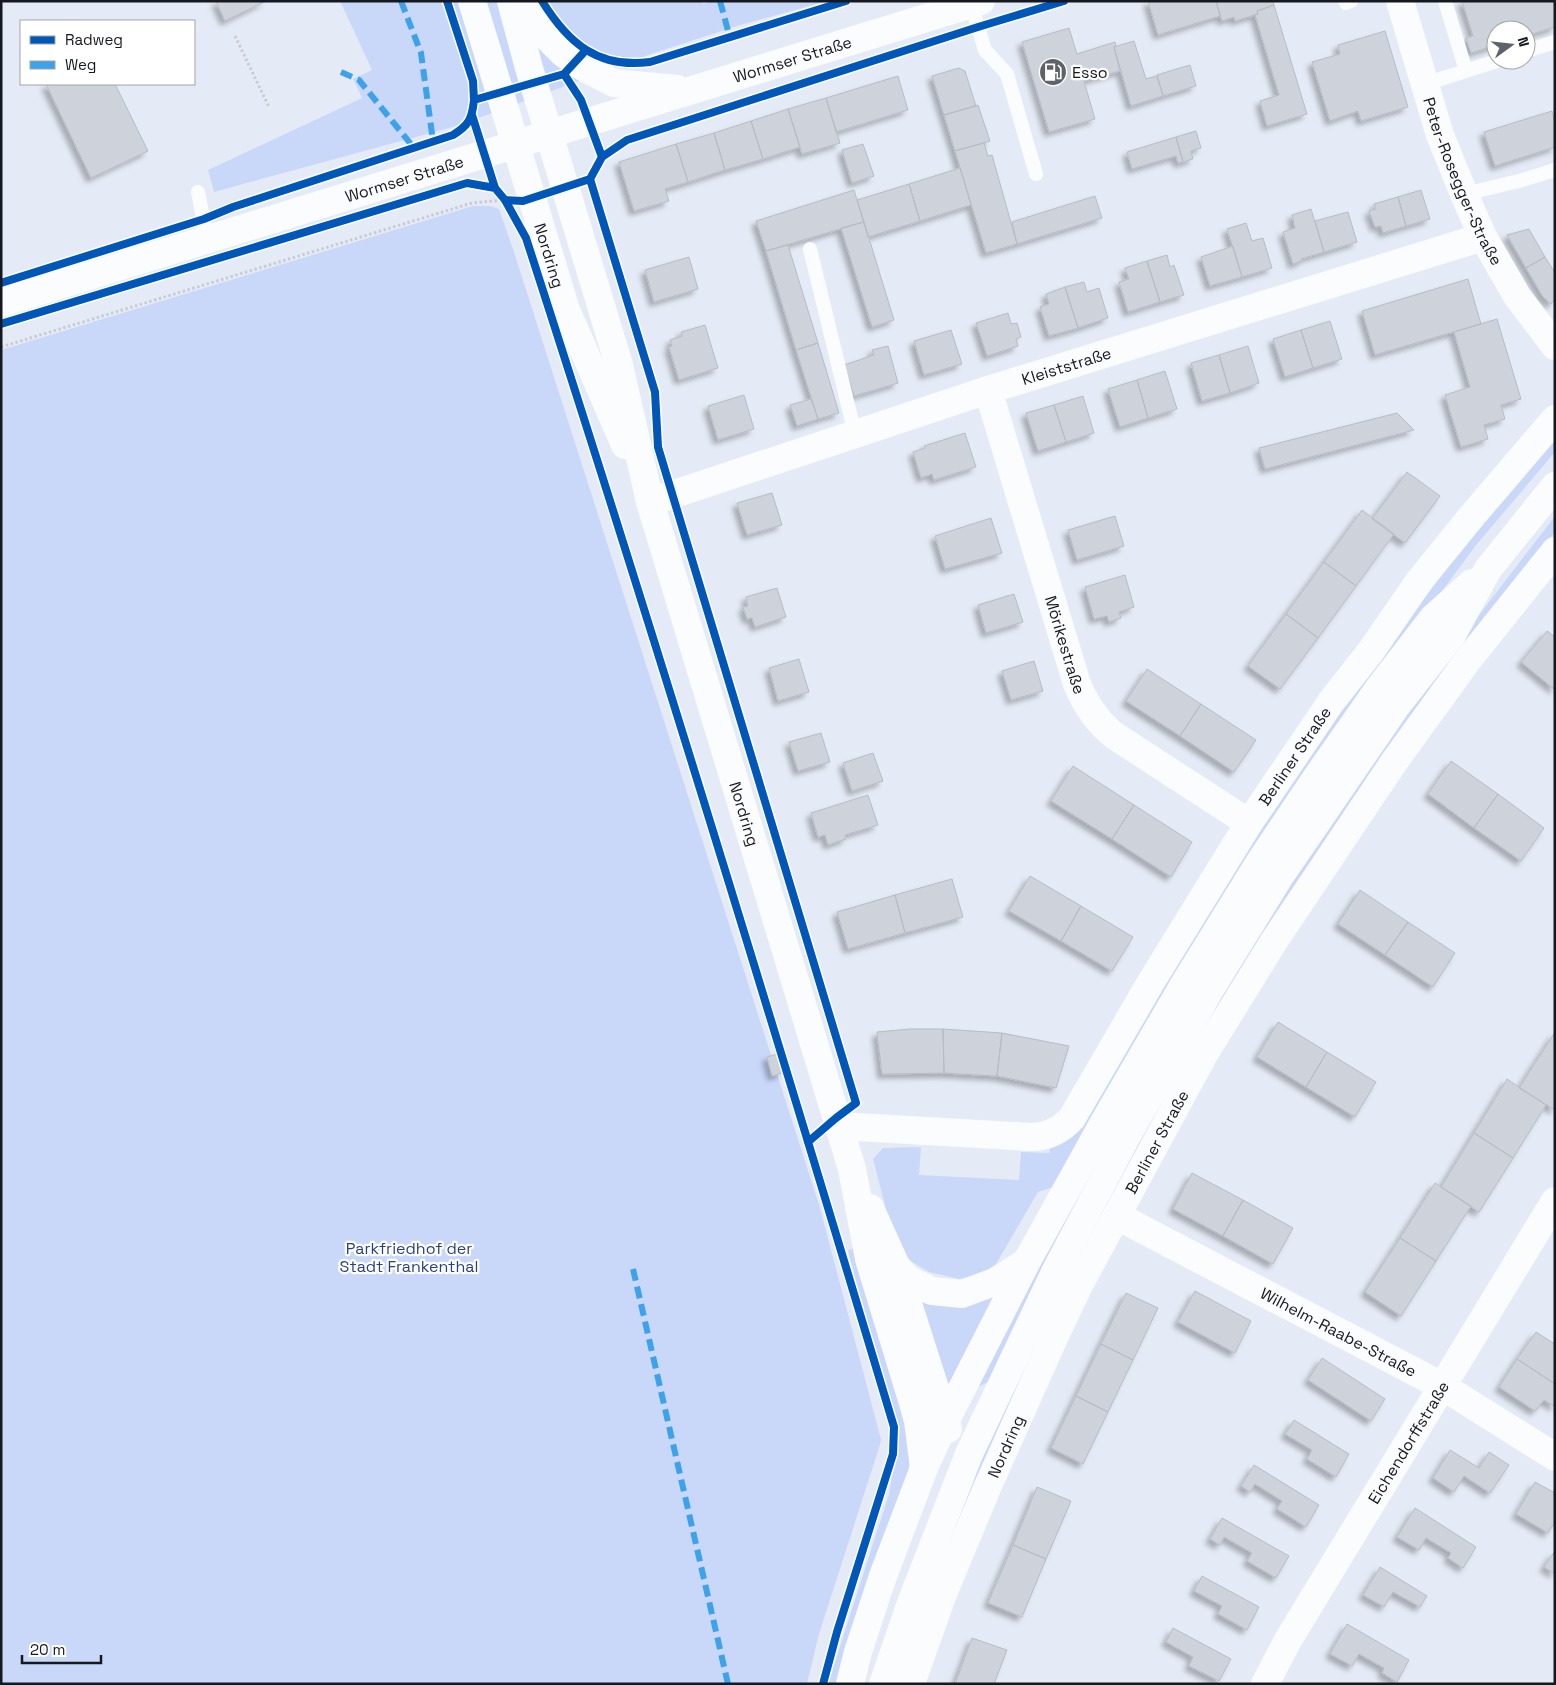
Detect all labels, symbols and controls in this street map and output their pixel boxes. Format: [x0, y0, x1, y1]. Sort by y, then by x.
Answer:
legend [20, 20, 195, 85]
north arrow [1486, 20, 1536, 70]
text: Radweg [65, 30, 123, 49]
street label: Wormser Straße [730, 31, 854, 88]
text: N [1514, 35, 1533, 49]
text: Weg [65, 55, 96, 74]
fuel station icon: Esso [1038, 57, 1068, 87]
place label: Esso [1072, 62, 1108, 83]
street label: Peter-Rosegger-Straße [1418, 95, 1507, 269]
street label: Wormser Straße [342, 151, 466, 207]
street label: Nordring [529, 221, 569, 291]
street label: Kleiststraße [1019, 343, 1114, 390]
street label: Mörikestraße [1040, 593, 1090, 697]
street label: Berliner Straße [1254, 703, 1336, 810]
street label: Nordring [724, 779, 764, 849]
street label: Berliner Straße [1120, 1086, 1194, 1198]
park label: Parkfriedhof der Stadt Frankenthal [340, 1238, 478, 1277]
street label: Wilhelm-Raabe-Straße [1257, 1283, 1420, 1382]
street label: Eichendorffstraße [1363, 1377, 1454, 1508]
street label: Nordring [983, 1412, 1029, 1481]
scale bar [22, 1632, 101, 1664]
text: 20 m [30, 1640, 65, 1659]

